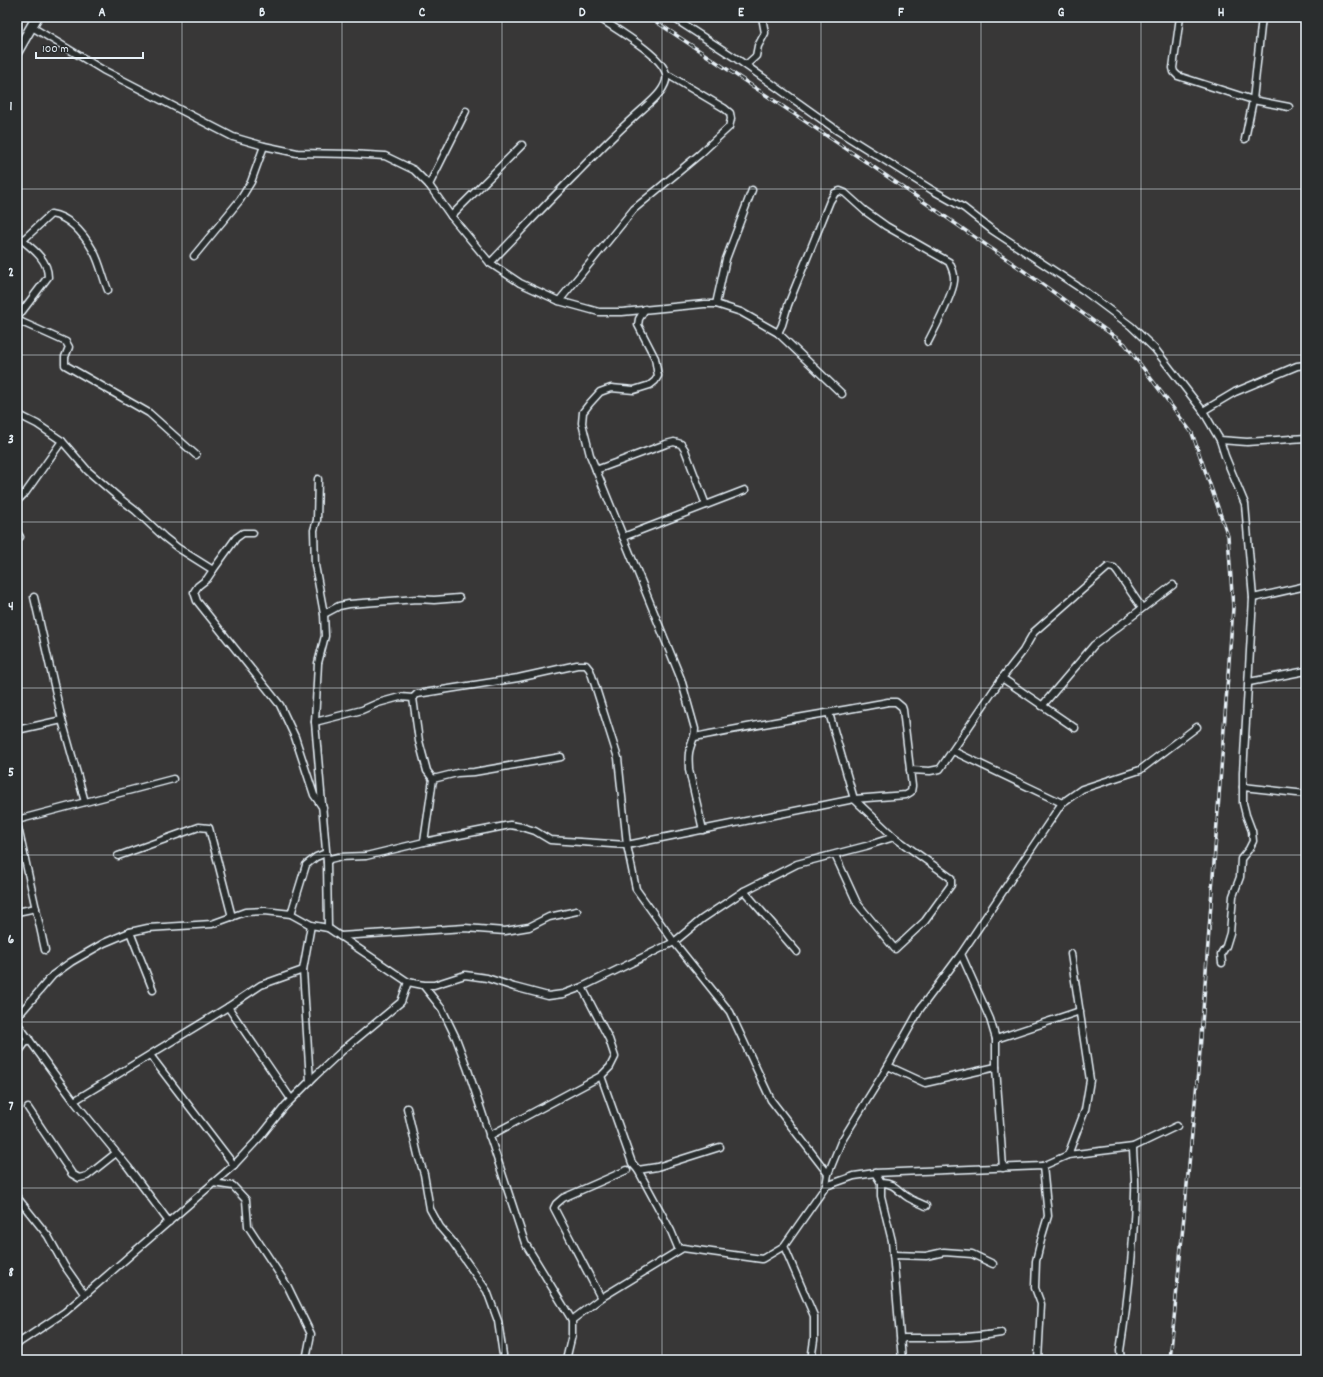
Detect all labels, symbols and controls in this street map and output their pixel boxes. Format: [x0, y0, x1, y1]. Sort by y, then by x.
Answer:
text: A [98, 4, 106, 23]
text: B [259, 4, 265, 23]
text: C [419, 4, 426, 23]
text: D [579, 4, 586, 23]
text: E [738, 4, 745, 23]
text: F [898, 4, 904, 23]
text: G [1058, 4, 1065, 23]
text: H [1218, 4, 1225, 23]
scale bar [36, 34, 143, 60]
text: 100 m [42, 41, 69, 58]
text: 1 [10, 98, 13, 117]
text: 2 [8, 264, 14, 283]
text: 3 [8, 431, 14, 450]
text: 4 [8, 598, 14, 617]
text: 5 [8, 764, 14, 783]
text: 6 [8, 931, 15, 950]
text: 7 [9, 1098, 14, 1117]
text: 8 [8, 1264, 14, 1283]

